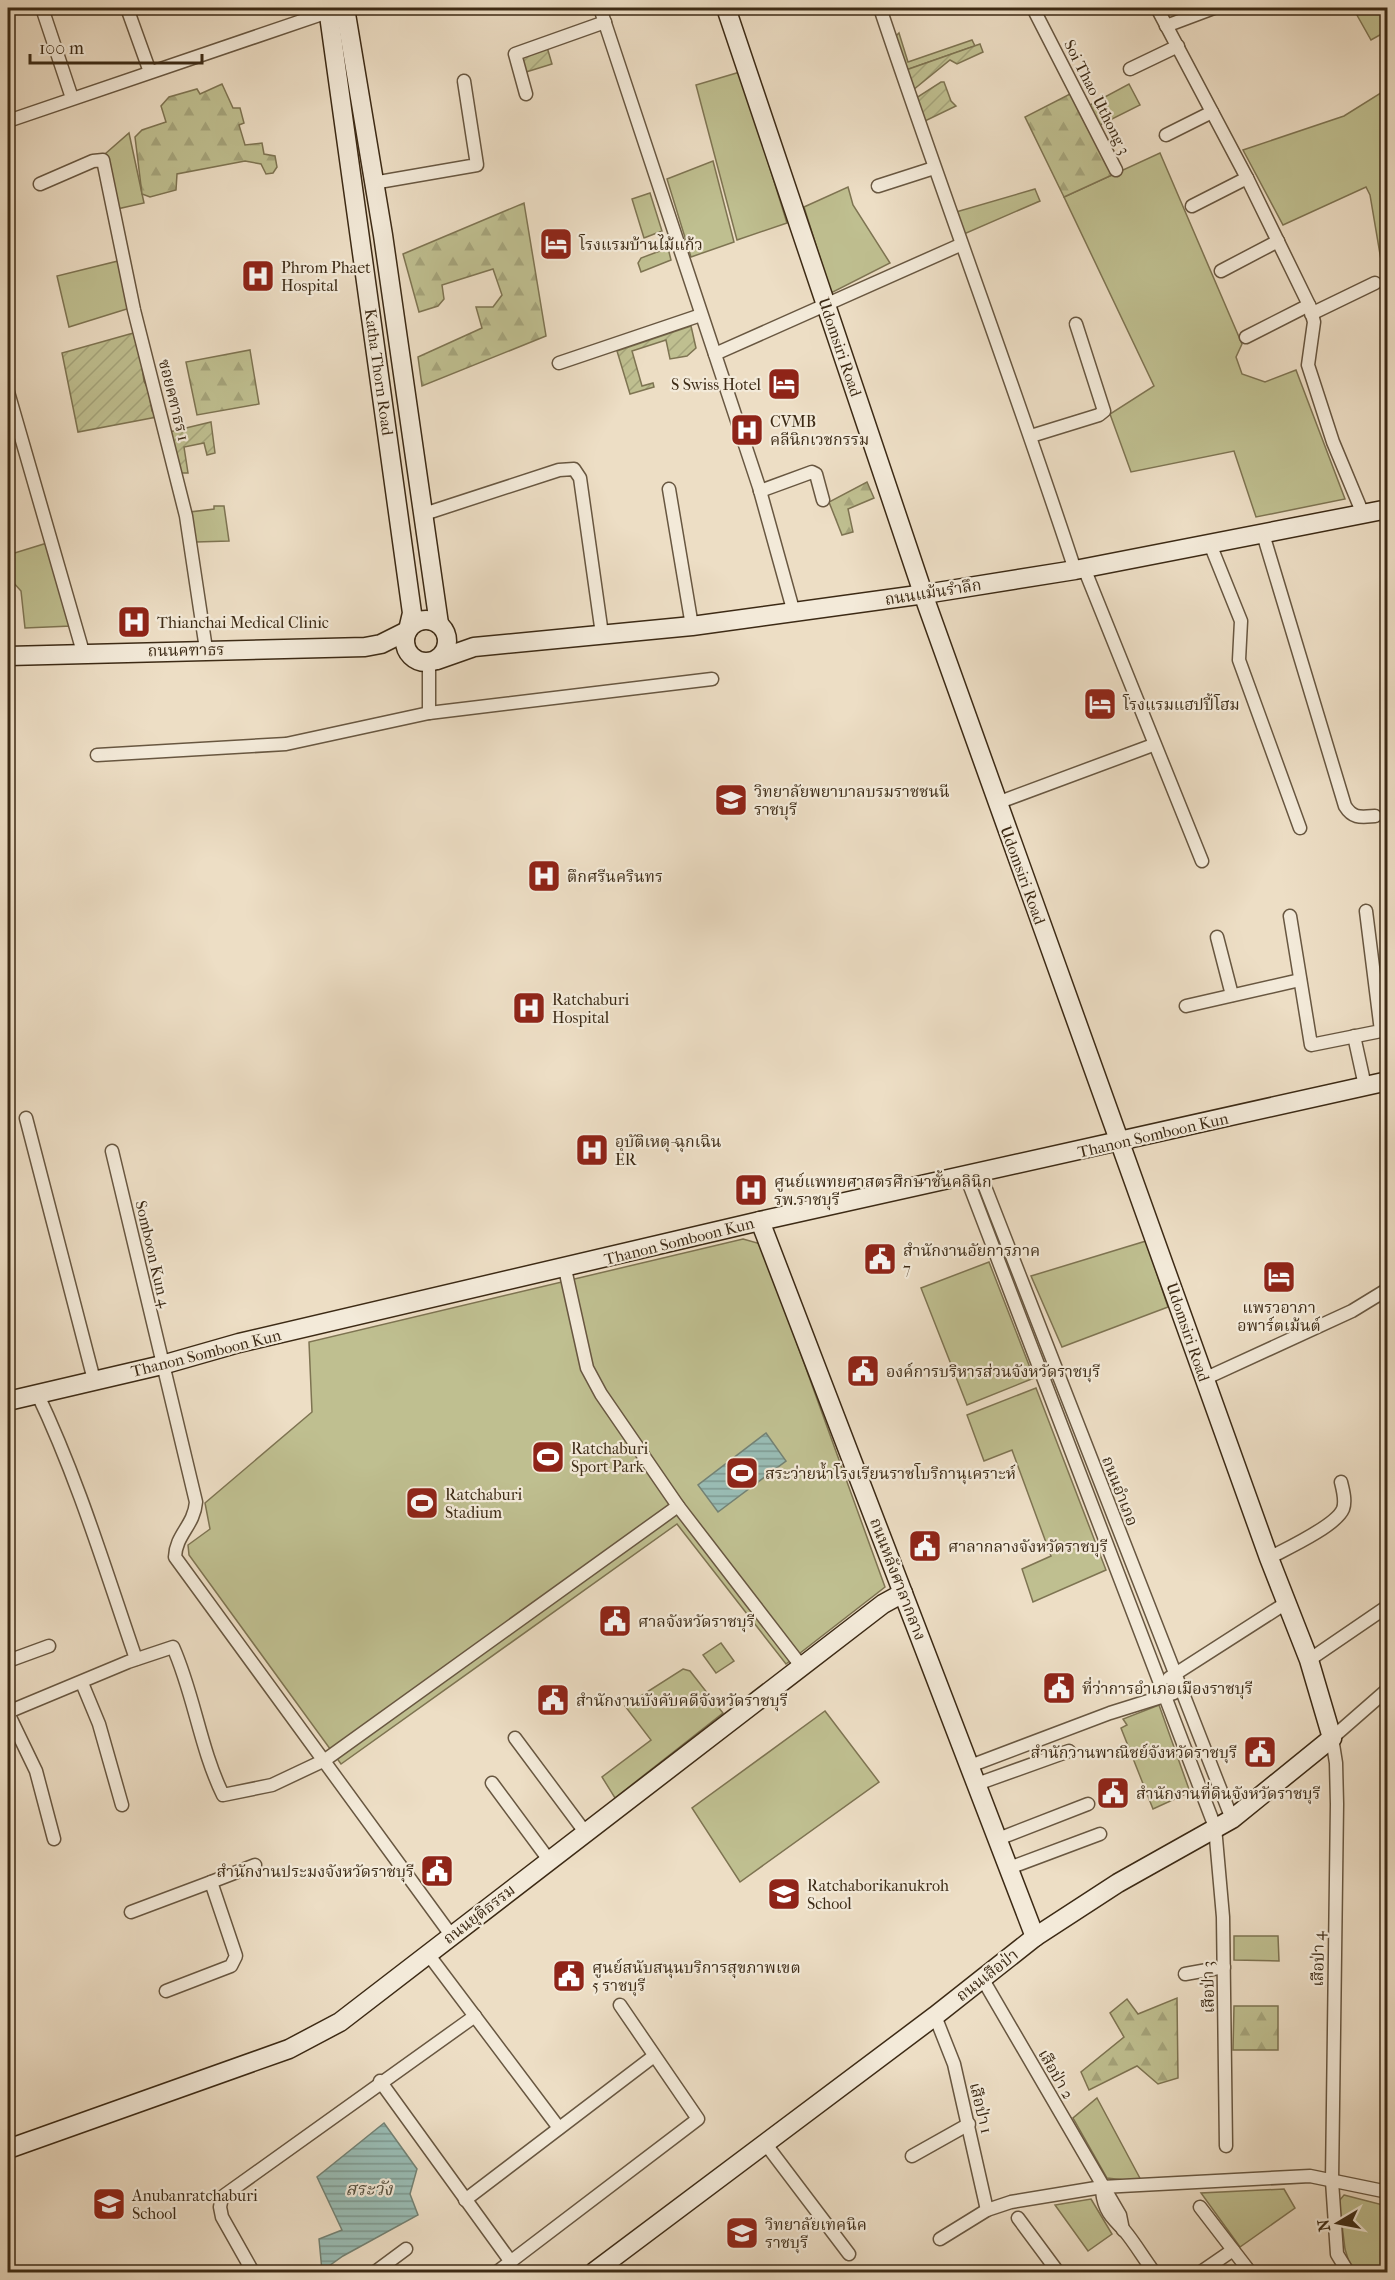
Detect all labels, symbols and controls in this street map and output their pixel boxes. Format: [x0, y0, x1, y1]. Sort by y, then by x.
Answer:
scale bar [30, 27, 202, 65]
street label: Soi Thao Uthong 3 [1060, 36, 1134, 158]
text: 100 m [39, 38, 84, 59]
hotel icon: โรงแรมบ้านไม้แก้ว [538, 226, 574, 262]
place label: โรงแรมบ้านไม้แก้ว [578, 234, 703, 254]
hospital icon: Phrom Phaet Hospital [240, 258, 276, 294]
place label: Phrom Phaet Hospital [281, 258, 371, 295]
street label: Udomsiri Road [814, 295, 866, 399]
street label: Katha Thorn Road [361, 307, 397, 437]
street label: ซอยคฑาธร 1 [155, 357, 193, 443]
hotel icon: S Swiss Hotel [766, 366, 802, 402]
place label: S Swiss Hotel [671, 375, 762, 394]
hospital icon: CVMB คลีนิกเวชกรรม [729, 412, 765, 448]
place label: CVMB คลีนิกเวชกรรม [770, 412, 869, 449]
street label: ถนนแม้นรำลึก [883, 575, 983, 609]
hospital icon: Thianchai Medical Clinic [116, 604, 152, 640]
place label: Thianchai Medical Clinic [157, 613, 329, 632]
street label: ถนนคฑาธร [147, 640, 225, 660]
hotel icon: โรงแรมแฮปปี้โฮม [1082, 686, 1118, 722]
place label: โรงแรมแฮปปี้โฮม [1122, 693, 1240, 714]
school or university icon: วิทยาลัยพยาบาลบรมราชชนนี ราชบุรี [713, 782, 749, 818]
place label: วิทยาลัยพยาบาลบรมราชชนนี ราชบุรี [754, 782, 950, 821]
street label: Udomsiri Road [996, 823, 1050, 927]
hospital icon: ตึกศรีนครินทร [526, 858, 562, 894]
place label: ตึกศรีนครินทร [567, 867, 663, 886]
hospital icon: Ratchaburi Hospital [511, 990, 547, 1026]
place label: Ratchaburi Hospital [552, 990, 629, 1027]
street label: Thanon Somboon Kun [1076, 1108, 1231, 1162]
hospital icon: อุบัติเหตุ-ฉุกเฉิน ER [574, 1132, 610, 1168]
place label: อุบัติเหตุ-ฉุกเฉิน ER [615, 1132, 721, 1169]
place label: ศูนย์แพทยศาสตรศึกษาชั้นคลินิก รพ.ราชบุรี [774, 1170, 992, 1211]
hospital icon: ศูนย์แพทยศาสตรศึกษาชั้นคลินิก รพ.ราชบุรี [733, 1172, 769, 1208]
street label: Somboon Kun 4 [131, 1199, 175, 1310]
street label: Thanon Somboon Kun [602, 1213, 757, 1269]
public building icon: สำนักงานอัยการภาค 7 [862, 1241, 898, 1277]
place label: สำนักงานอัยการภาค 7 [903, 1241, 1040, 1278]
hotel icon: แพรวอาภา อพาร์ตเม้นต์ [1261, 1259, 1297, 1295]
street label: Udomsiri Road [1162, 1280, 1214, 1384]
place label: แพรวอาภา อพาร์ตเม้นต์ [1237, 1298, 1321, 1335]
street label: Thanon Somboon Kun [129, 1325, 284, 1381]
public building icon: องค์การบริหารส่วนจังหวัดราชบุรี [845, 1353, 881, 1389]
place label: องค์การบริหารส่วนจังหวัดราชบุรี [886, 1362, 1100, 1383]
sports icon: Ratchaburi Sport Park [530, 1439, 566, 1475]
place label: Ratchaburi Sport Park [571, 1439, 648, 1476]
street label: ถนนอำเภอ [1098, 1453, 1142, 1529]
sports icon: สระว่ายน้ำโรงเรียนราชโบริกานุเคราะห์ [724, 1455, 760, 1491]
place label: สระว่ายน้ำโรงเรียนราชโบริกานุเคราะห์ [765, 1462, 1016, 1485]
sports icon: Ratchaburi Stadium [404, 1485, 440, 1521]
place label: Ratchaburi Stadium [445, 1485, 522, 1522]
street label: ถนนหลังศาลากลาง [866, 1515, 930, 1643]
public building icon: ศาลากลางจังหวัดราชบุรี [907, 1528, 943, 1564]
place label: ศาลากลางจังหวัดราชบุรี [948, 1537, 1108, 1558]
public building icon: ศาลจังหวัดราชบุรี [597, 1603, 633, 1639]
place label: ศาลจังหวัดราชบุรี [638, 1612, 755, 1633]
public building icon: ที่ว่าการอำเภอเมืองราชบุรี [1041, 1670, 1077, 1706]
place label: ที่ว่าการอำเภอเมืองราชบุรี [1082, 1677, 1253, 1700]
public building icon: สำนักงานบังคับคดีจังหวัดราชบุรี [535, 1682, 571, 1718]
place label: สำนักงานบังคับคดีจังหวัดราชบุรี [576, 1691, 788, 1712]
public building icon: สำนักวานพาณิชย์จังหวัดราชบุรี [1242, 1734, 1278, 1770]
place label: สำนักวานพาณิชย์จังหวัดราชบุรี [1031, 1743, 1237, 1764]
public building icon: สำนักงานที่ดินจังหวัดราชบุรี [1095, 1775, 1131, 1811]
place label: สำนักงานที่ดินจังหวัดราชบุรี [1136, 1782, 1320, 1805]
public building icon: สำนักงานประมงจังหวัดราชบุรี [419, 1853, 455, 1889]
place label: สำนักงานประมงจังหวัดราชบุรี [217, 1862, 414, 1883]
school or university icon: Ratchaborikanukroh School [766, 1876, 802, 1912]
place label: Ratchaborikanukroh School [807, 1876, 949, 1913]
street label: ถนนยุติธรรม [439, 1880, 520, 1950]
street label: เสือป่า 4 [1308, 1931, 1328, 1987]
street label: ถนนเสือป่า [952, 1945, 1022, 2005]
public building icon: ศูนย์สนับสนุนบริการสุขภาพเขต 5 ราชบุรี [551, 1958, 587, 1994]
place label: ศูนย์สนับสนุนบริการสุขภาพเขต 5 ราชบุรี [592, 1958, 801, 1997]
street label: เสือป่า 3 [1198, 1961, 1218, 2013]
street label: เสือป่า 2 [1034, 2046, 1078, 2102]
street label: เสือป่า 1 [966, 2081, 996, 2135]
water label: สระวัง [346, 2179, 393, 2200]
school or university icon: Anubanratchaburi School [91, 2186, 127, 2222]
place label: Anubanratchaburi School [131, 2186, 258, 2223]
north arrow [1308, 2193, 1368, 2253]
school or university icon: วิทยาลัยเทคนิค ราชบุรี [724, 2215, 760, 2251]
place label: วิทยาลัยเทคนิค ราชบุรี [765, 2215, 867, 2254]
text: N [1313, 2217, 1334, 2233]

